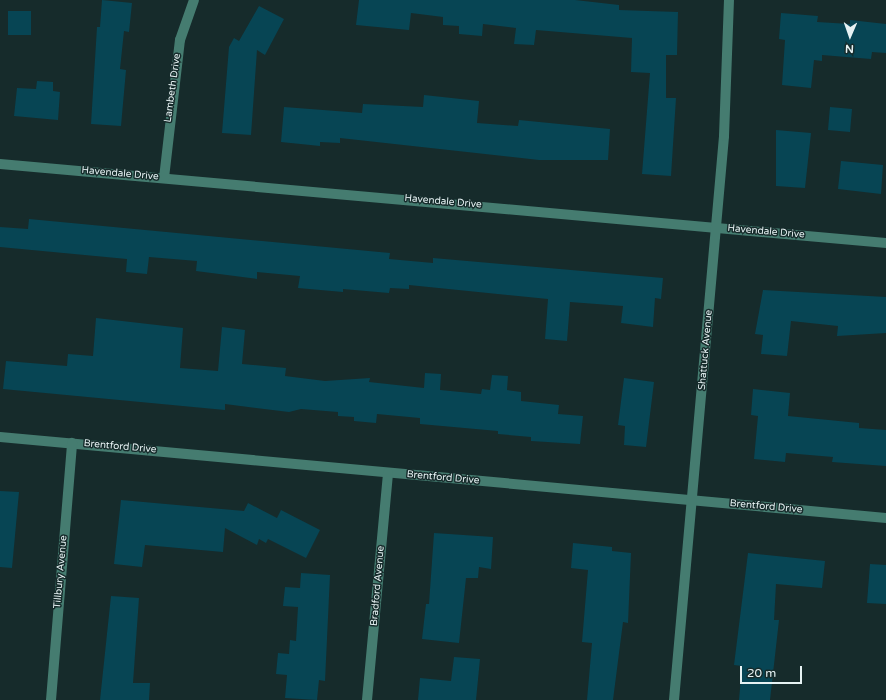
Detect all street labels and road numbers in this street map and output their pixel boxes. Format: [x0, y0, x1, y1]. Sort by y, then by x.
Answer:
street label: Lambeth Drive [162, 53, 184, 123]
street label: Havendale Drive [81, 165, 159, 183]
street label: Havendale Drive [404, 193, 482, 211]
street label: Havendale Drive [727, 223, 805, 241]
street label: Shattuck Avenue [697, 309, 715, 391]
street label: Brentford Drive [83, 438, 157, 456]
street label: Brentford Drive [406, 469, 480, 487]
street label: Brentford Drive [729, 498, 803, 516]
street label: Tillbury Avenue [52, 535, 70, 609]
street label: Bradford Avenue [369, 545, 387, 627]

